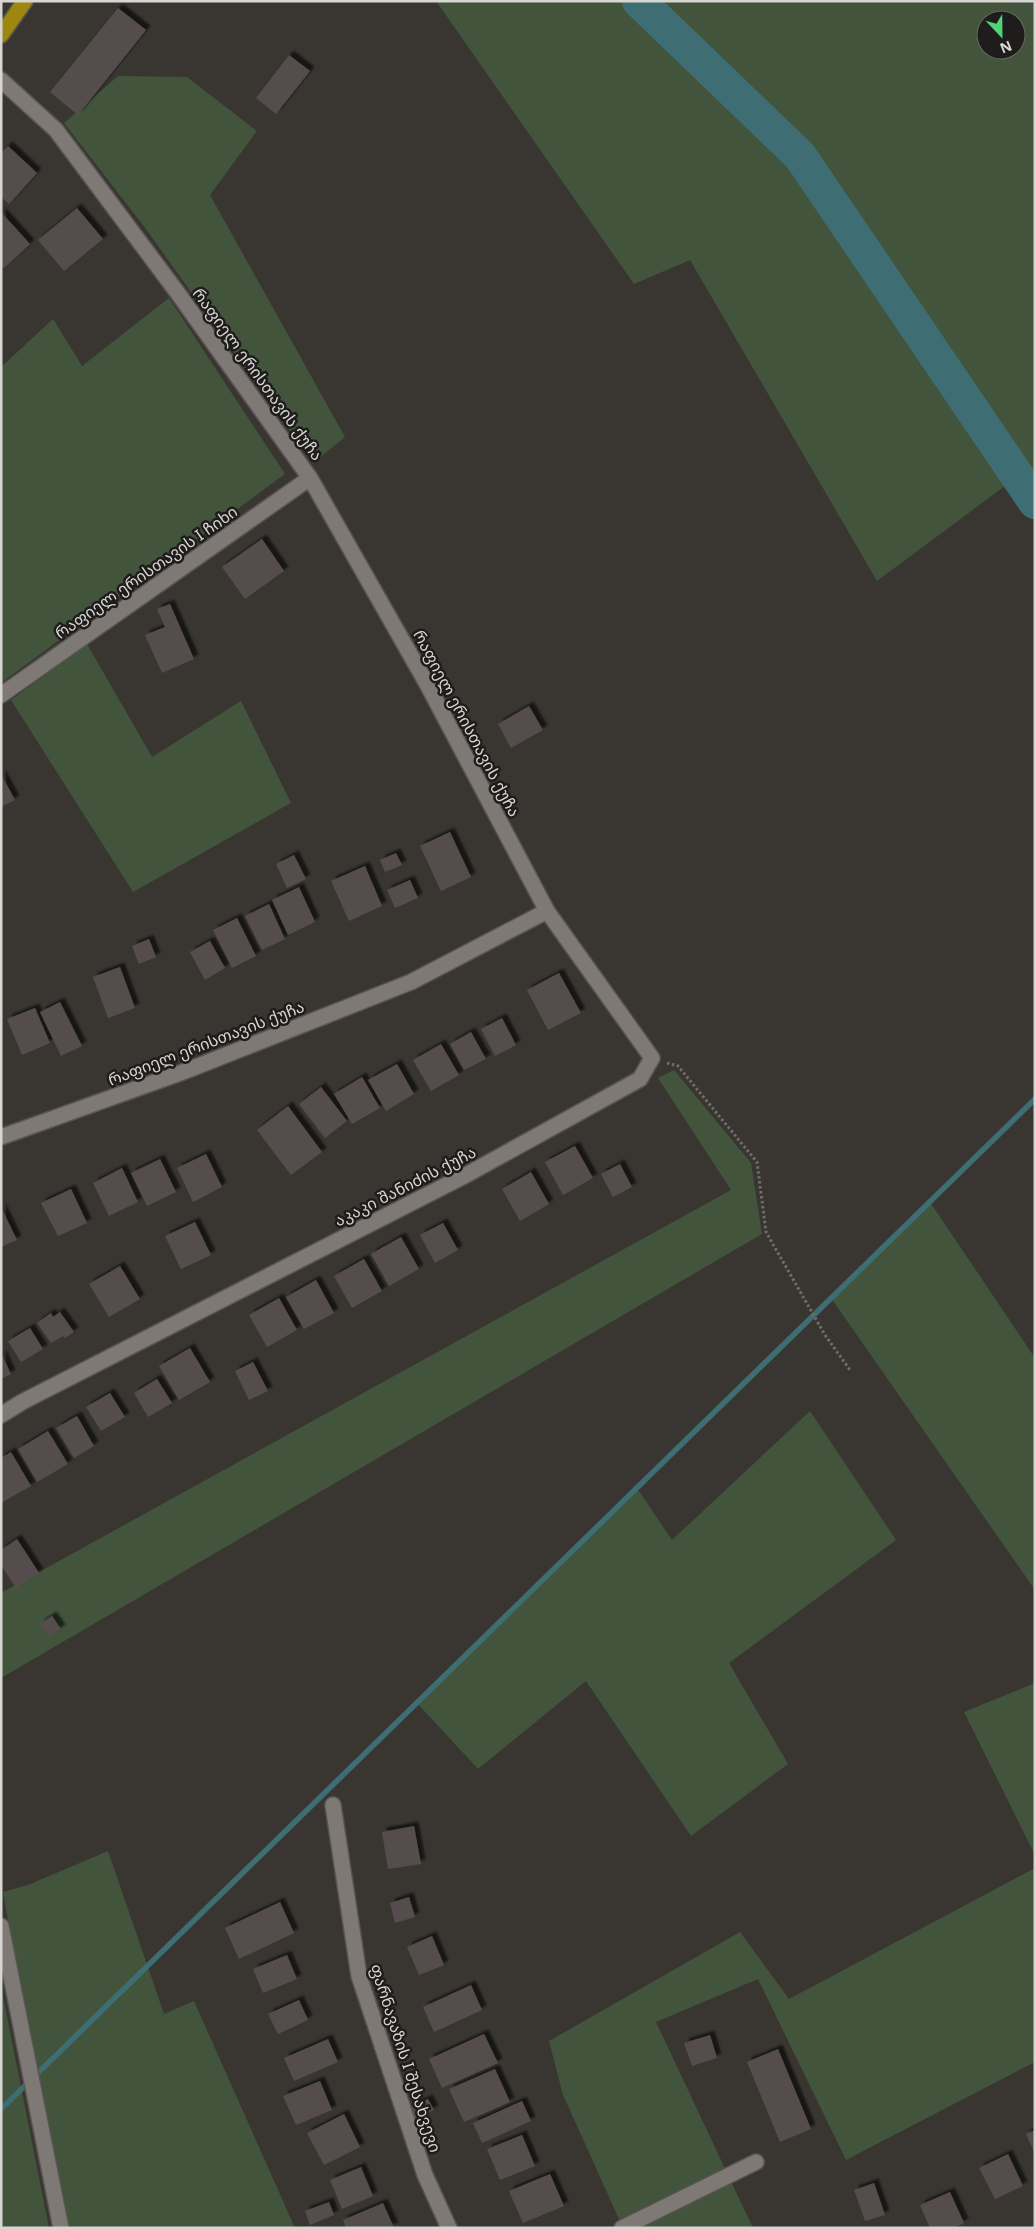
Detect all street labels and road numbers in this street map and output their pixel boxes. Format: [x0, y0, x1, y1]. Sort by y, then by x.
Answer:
street label: რაფიელ ერისთავის ქუჩა [188, 283, 328, 465]
street label: რაფიელ ერისთავის I ჩიხი [50, 500, 242, 644]
street label: რაფიელ ერისთავის ქუჩა [408, 626, 526, 820]
street label: რაფიელ ერისთავის ქუჩა [105, 995, 307, 1091]
street label: აკაკი შანიძის ქუჩა [330, 1141, 480, 1231]
street label: ფარნავაზის I შესახვევი [365, 1961, 447, 2155]

